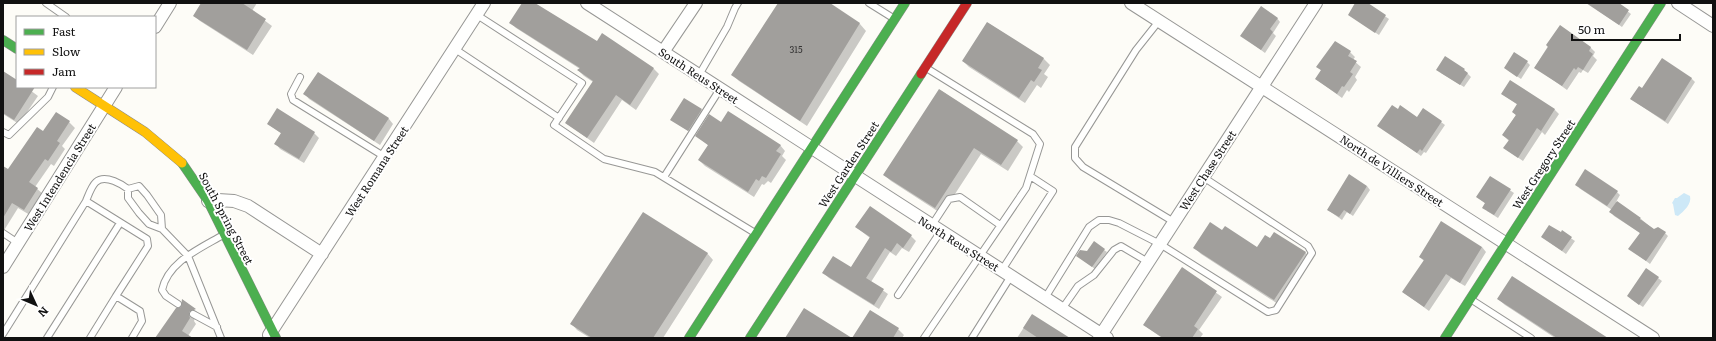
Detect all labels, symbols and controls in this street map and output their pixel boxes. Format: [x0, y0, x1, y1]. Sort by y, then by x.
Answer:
legend [16, 16, 156, 88]
scale bar [1572, 16, 1680, 42]
text: 50 m [1578, 20, 1605, 38]
text: Fast [52, 22, 76, 40]
text: Slow [52, 42, 81, 60]
house number: 315 [789, 42, 803, 56]
street label: South Reus Street [656, 43, 743, 107]
text: Jam [52, 62, 77, 80]
street label: West Gregory Street [1508, 115, 1578, 212]
street label: West Garden Street [814, 117, 882, 210]
street label: West Intendencia Street [19, 119, 99, 234]
street label: West Romana Street [341, 122, 412, 220]
street label: West Chase Street [1175, 126, 1239, 213]
street label: North de Villiers Street [1337, 130, 1447, 210]
street label: South Spring Street [196, 169, 258, 268]
street label: North Reus Street [915, 212, 1003, 275]
north arrow [16, 285, 56, 325]
text: N [35, 304, 53, 322]

